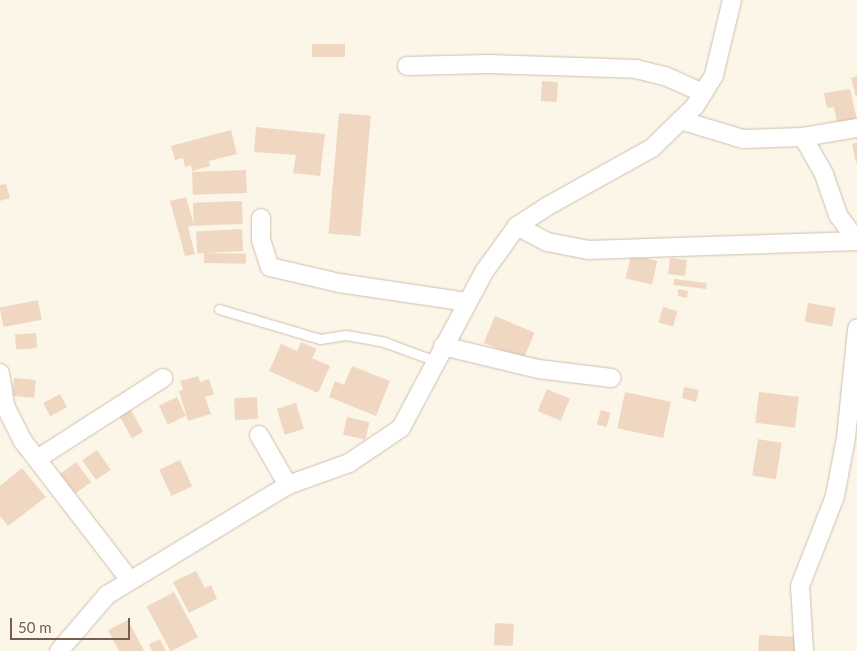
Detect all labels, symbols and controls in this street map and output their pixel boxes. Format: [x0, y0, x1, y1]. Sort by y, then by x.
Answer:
scale bar [12, 608, 132, 640]
text: 50 m [18, 618, 52, 636]

